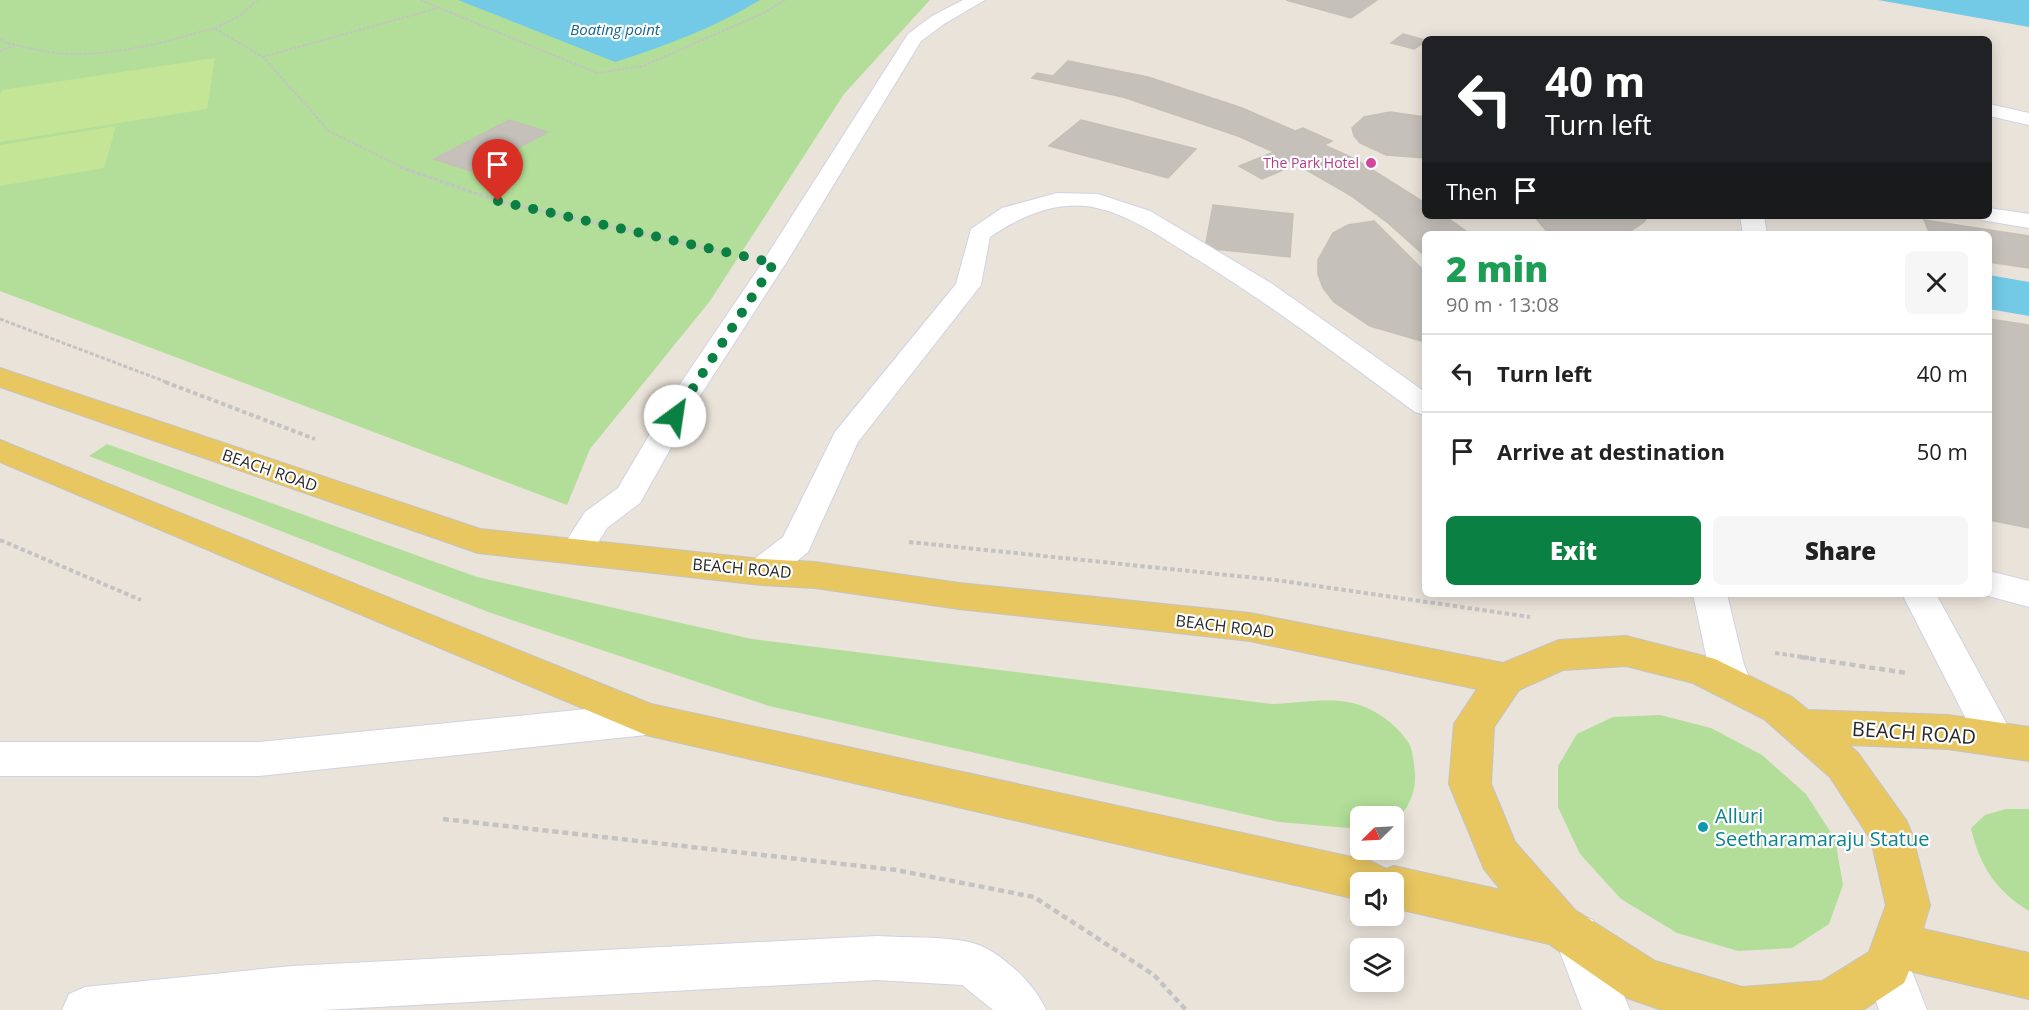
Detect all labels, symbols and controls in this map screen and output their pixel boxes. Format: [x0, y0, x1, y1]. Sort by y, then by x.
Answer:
water label: Boating point [570, 19, 661, 39]
text: 40 m [1545, 52, 1645, 109]
icon: left [1446, 60, 1524, 138]
text: Turn left [1545, 106, 1652, 143]
pin [472, 139, 523, 201]
icon: arrive [481, 148, 514, 181]
place label: The Park Hotel [1263, 153, 1359, 172]
marker: The Park Hotel [1364, 156, 1378, 170]
icon: arrive [1509, 174, 1542, 207]
text: Then [1446, 176, 1497, 206]
text: 2 min [1446, 244, 1548, 293]
button: close [1905, 251, 1968, 314]
text: 90 m · 13:08 [1446, 291, 1559, 318]
icon: left [1446, 357, 1479, 390]
text: Turn left [1497, 358, 1592, 388]
text: 40 m [1917, 358, 1968, 388]
position arrow [643, 384, 707, 448]
icon: arrive [1446, 435, 1479, 468]
text: Arrive at destination [1497, 436, 1725, 466]
text: 50 m [1917, 436, 1968, 466]
street label: BEACH ROAD [219, 443, 321, 497]
button: Exit [1446, 516, 1701, 585]
button: Share [1713, 516, 1968, 585]
street label: BEACH ROAD [692, 553, 792, 583]
street label: BEACH ROAD [1174, 609, 1276, 643]
street label: BEACH ROAD [1851, 715, 1977, 750]
place label: Alluri Seetharamaraju Statue [1715, 802, 1929, 852]
north arrow [1350, 806, 1404, 860]
map controls [1350, 806, 1404, 992]
marker: Alluri Seetharamaraju Statue [1696, 820, 1710, 834]
button: sound [1350, 872, 1404, 926]
button: layers [1350, 938, 1404, 992]

